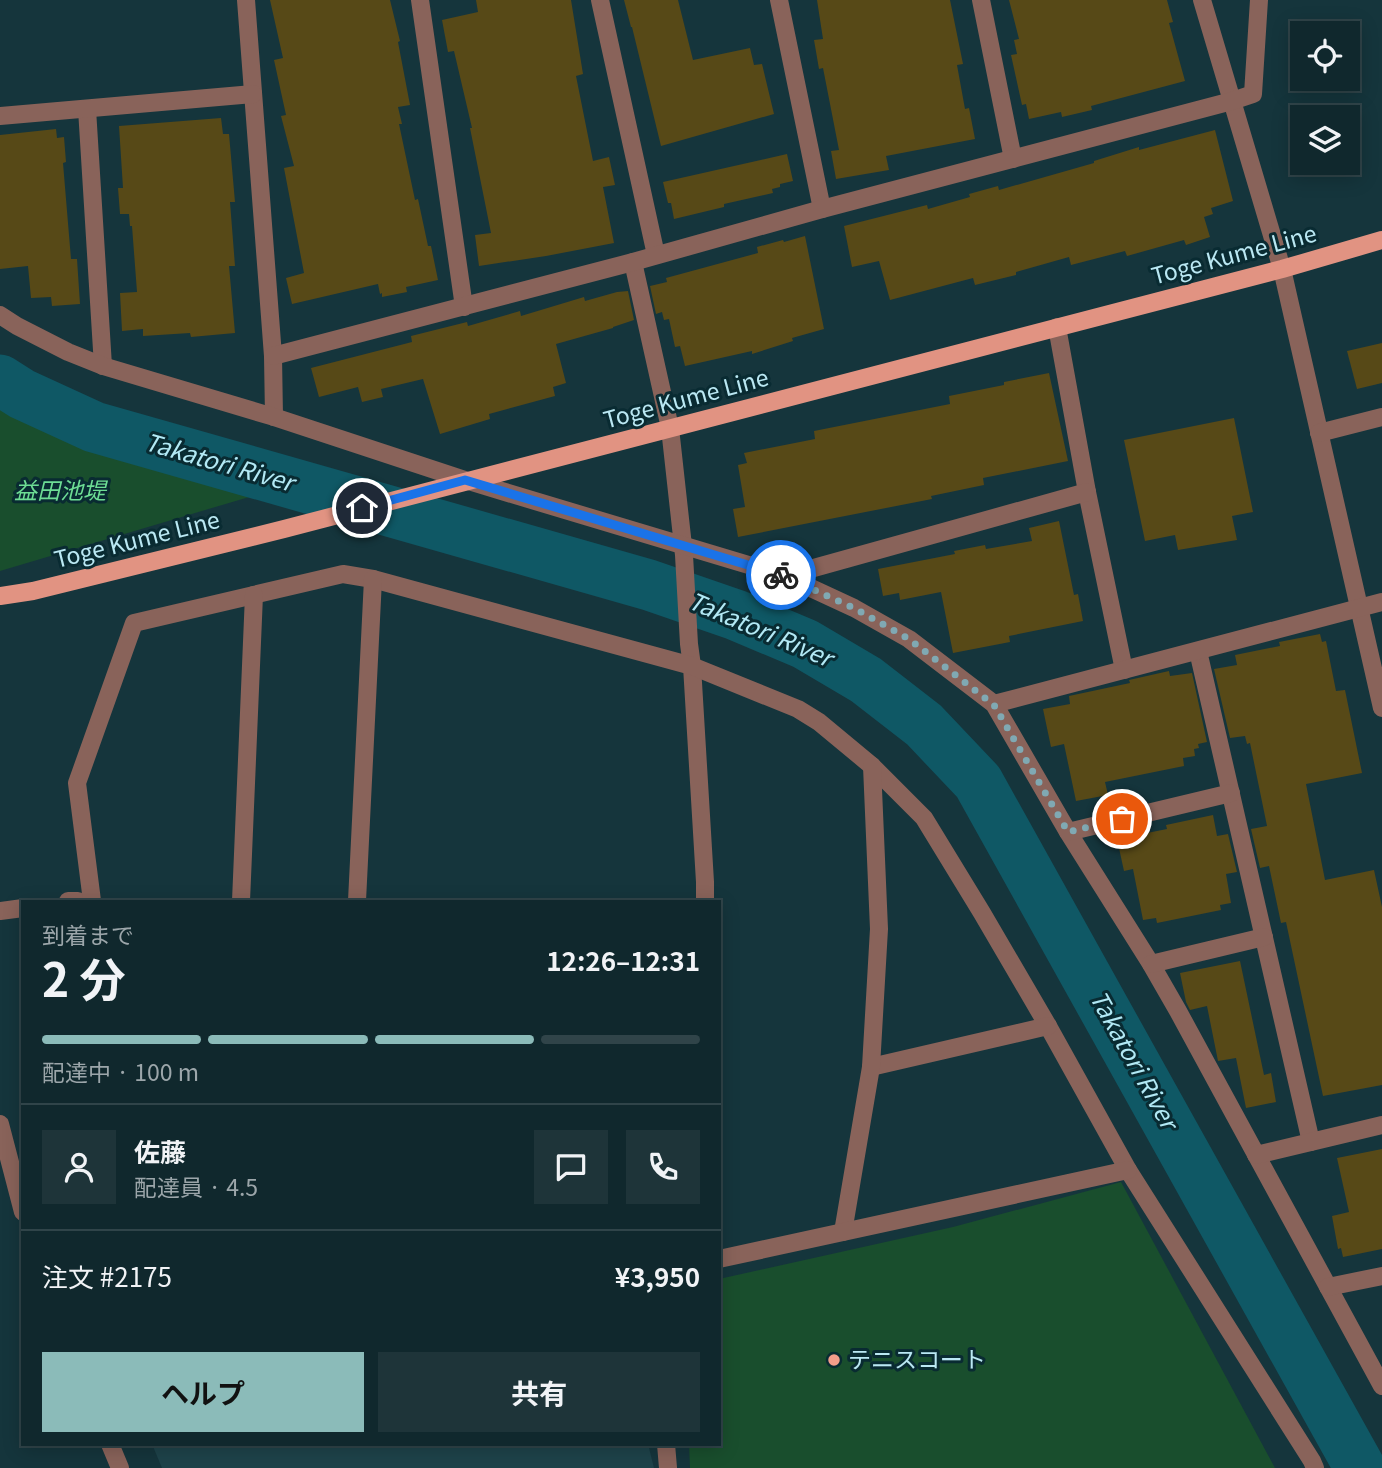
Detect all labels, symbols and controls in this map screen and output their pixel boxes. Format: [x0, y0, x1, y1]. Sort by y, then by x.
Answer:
map controls [1290, 21, 1360, 175]
button: locate [1290, 21, 1360, 91]
button: layers [1290, 105, 1360, 175]
street label: Toge Kume Line [1147, 215, 1320, 291]
street label: Toge Kume Line [599, 359, 772, 435]
water label: Takatori River [141, 423, 302, 500]
park label: 益田池堤 [14, 472, 109, 506]
pin [332, 478, 392, 538]
icon: home [343, 489, 381, 527]
street label: Toge Kume Line [50, 501, 223, 575]
courier [746, 540, 816, 610]
icon: bike [762, 556, 800, 594]
water label: Takatori River [684, 582, 842, 675]
pin [1092, 789, 1152, 849]
icon: bag [1103, 800, 1141, 838]
text: 到着まで [42, 917, 134, 951]
text: 12:26–12:31 [546, 941, 700, 978]
text: 2 分 [42, 944, 126, 1010]
water label: Takatori River [1083, 983, 1189, 1137]
text: 配達中 · 100 m [42, 1054, 199, 1088]
button: person [42, 1130, 116, 1204]
button: chat [534, 1130, 608, 1204]
button: phone [626, 1130, 700, 1204]
text: 佐藤 [134, 1132, 186, 1169]
text: 配達員 · 4.5 [134, 1169, 258, 1203]
text: 注文 #2175 [42, 1257, 172, 1294]
text: ¥3,950 [615, 1257, 700, 1294]
place label: テニスコート [848, 1341, 986, 1375]
button: ヘルプ [42, 1352, 364, 1432]
button: 共有 [378, 1352, 700, 1432]
marker: テニスコート [826, 1352, 842, 1368]

